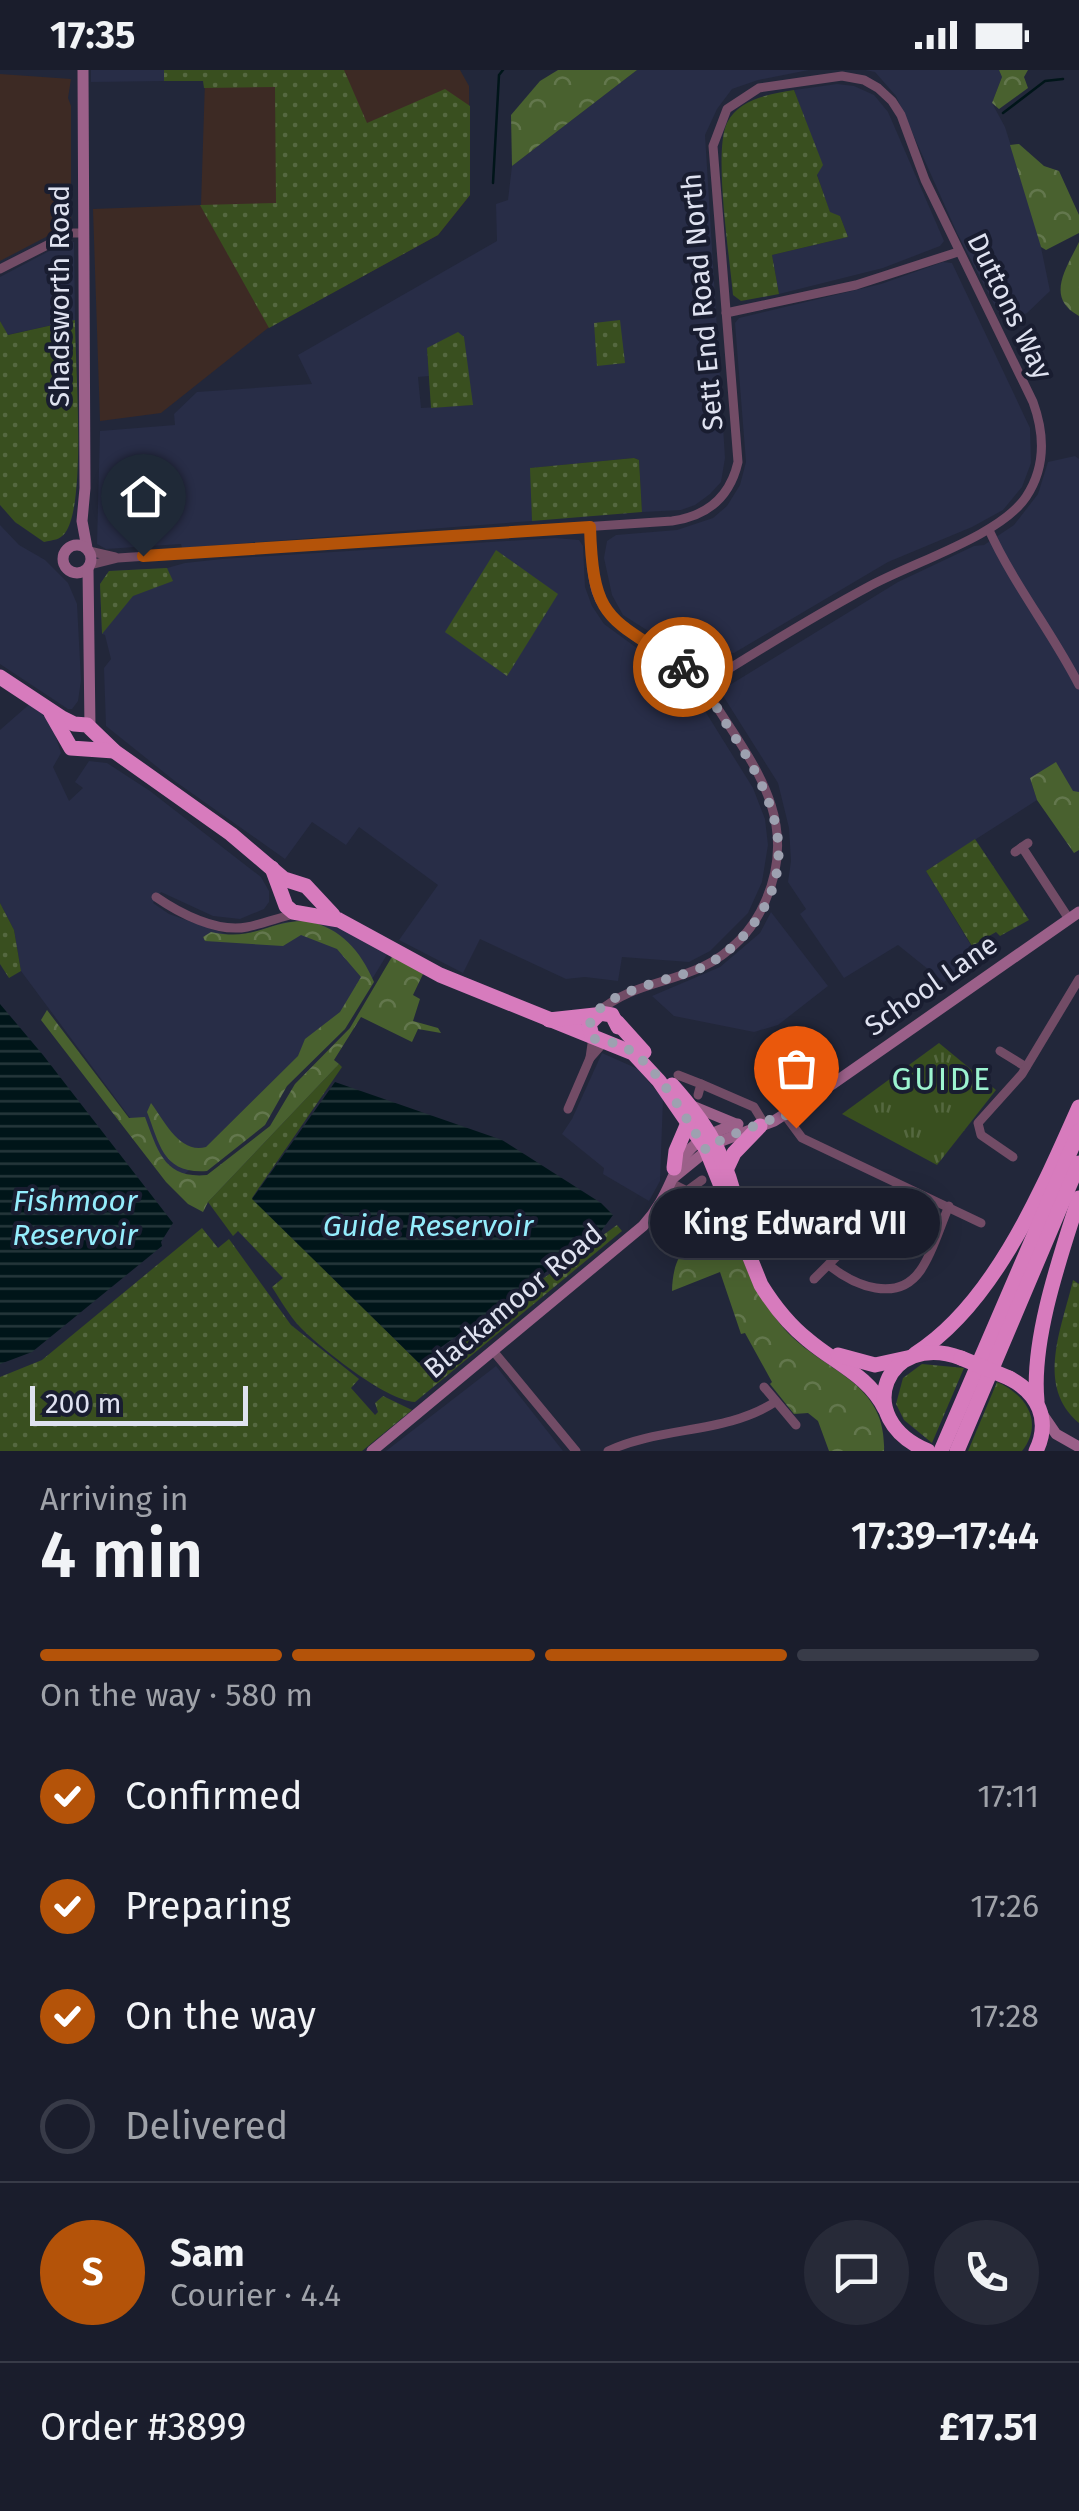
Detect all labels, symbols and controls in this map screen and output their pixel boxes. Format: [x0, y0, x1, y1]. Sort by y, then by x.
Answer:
text: 17:35 [50, 12, 135, 58]
street label: Sett End Road North [674, 172, 730, 432]
street label: Shadsworth Road [43, 185, 76, 407]
street label: Duttons Way [960, 228, 1060, 385]
pin [101, 454, 186, 557]
icon: home [116, 469, 171, 524]
courier [633, 617, 733, 717]
icon: bike [656, 640, 711, 695]
street label: School Lane [858, 927, 1004, 1043]
pin [754, 1026, 839, 1129]
icon: bag [769, 1041, 824, 1096]
district label: GUIDE [891, 1060, 993, 1098]
water label: Fishmoor Reservoir [12, 1183, 139, 1253]
callout: King Edward VII [651, 1188, 941, 1258]
text: King Edward VII [683, 1204, 907, 1242]
water label: Guide Reservoir [323, 1208, 535, 1244]
street label: Blackamoor Road [417, 1217, 609, 1385]
scale bar [30, 1381, 248, 1426]
text: 200 m [45, 1387, 122, 1420]
text: Arriving in [40, 1480, 188, 1518]
text: 17:39–17:44 [851, 1513, 1039, 1559]
text: 4 min [40, 1516, 203, 1594]
text: On the way · 580 m [40, 1676, 313, 1714]
icon: check [40, 1769, 95, 1824]
text: Confirmed [125, 1773, 303, 1819]
text: 17:11 [977, 1777, 1039, 1815]
icon: check [40, 1879, 95, 1934]
text: Preparing [125, 1883, 291, 1929]
text: 17:26 [970, 1887, 1039, 1925]
icon: check [40, 1989, 95, 2044]
text: On the way [125, 1993, 316, 2039]
text: 17:28 [970, 1997, 1039, 2035]
text: Delivered [125, 2103, 288, 2149]
button: chat [804, 2220, 909, 2325]
button: phone [934, 2220, 1039, 2325]
text: Sam [170, 2230, 245, 2276]
text: S [82, 2249, 103, 2295]
text: Courier · 4.4 [170, 2276, 341, 2314]
text: Order #3899 [40, 2404, 247, 2450]
text: £17.51 [939, 2404, 1039, 2450]

